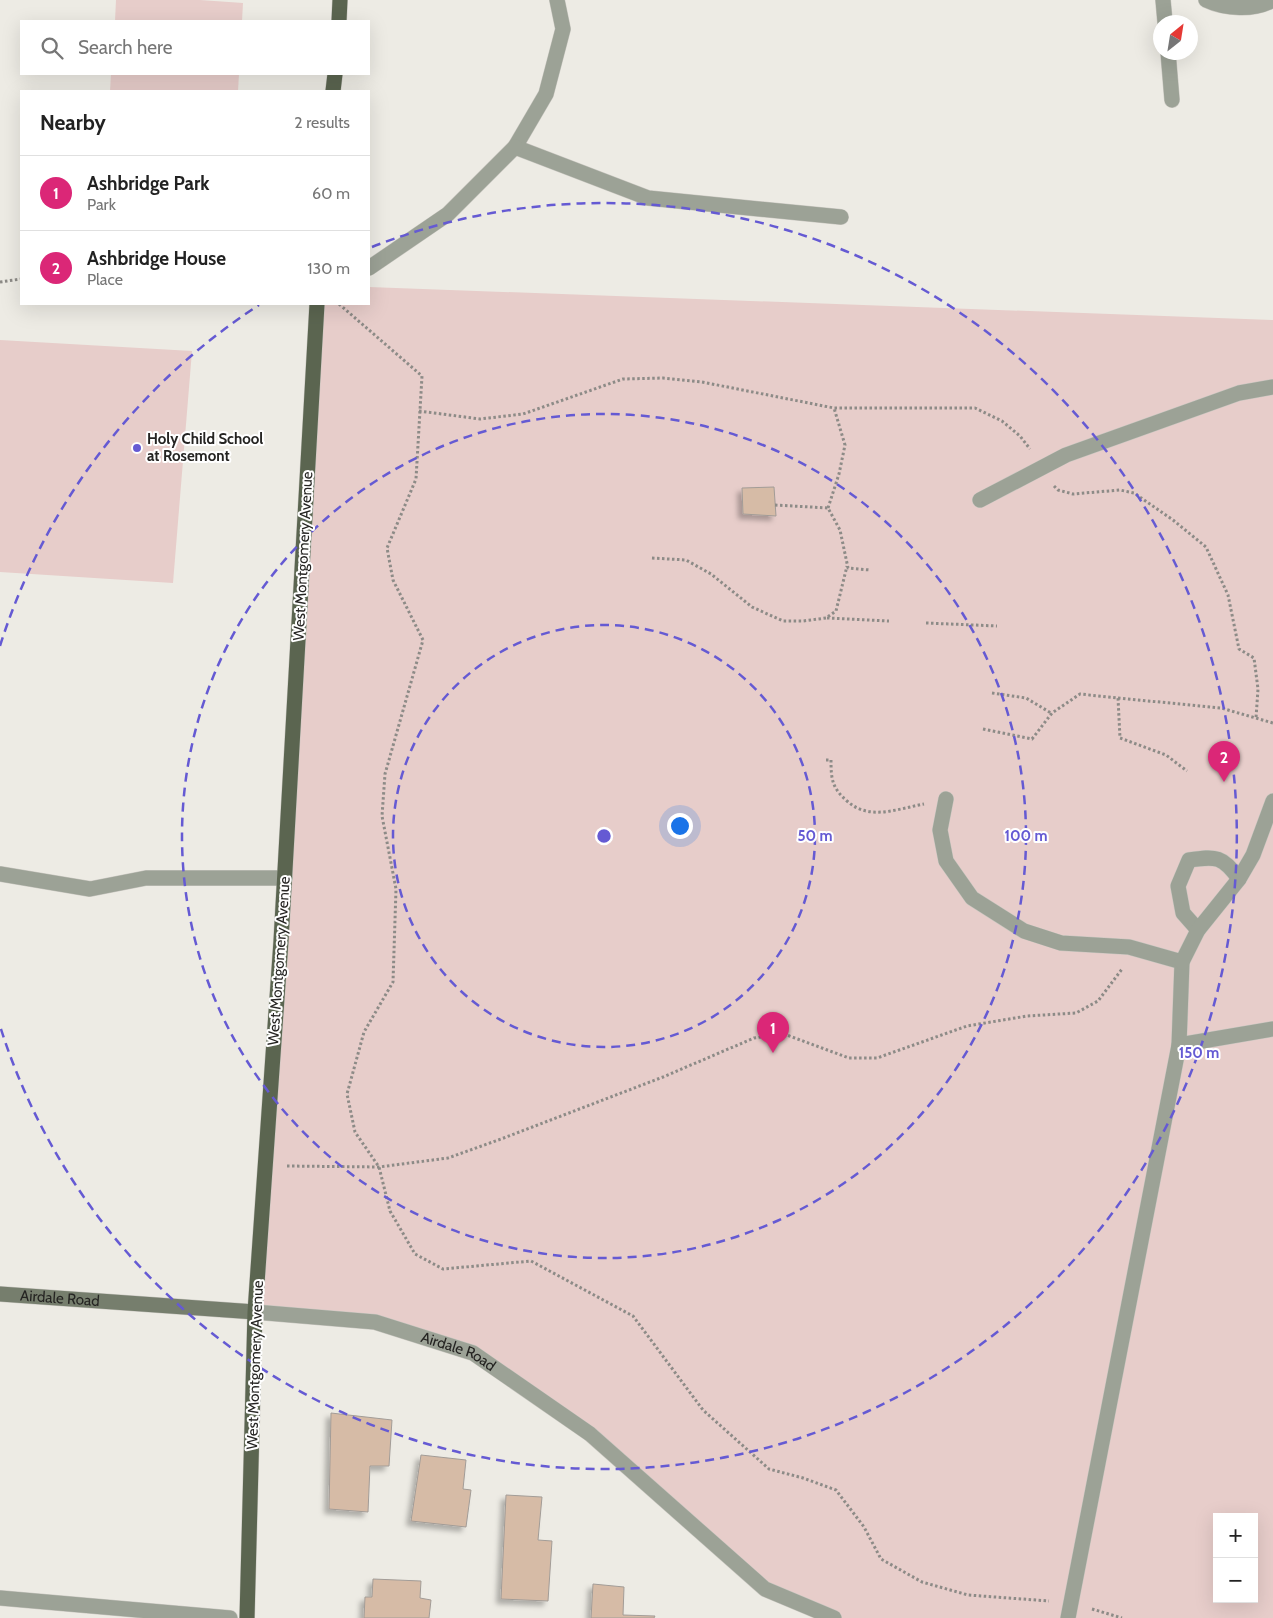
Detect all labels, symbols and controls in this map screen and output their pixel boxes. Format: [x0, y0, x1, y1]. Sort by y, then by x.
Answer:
north arrow [1153, 15, 1198, 60]
search box [20, 20, 370, 75]
icon: search [38, 34, 66, 62]
text: Search here [78, 36, 172, 59]
text: Nearby [40, 110, 106, 135]
text: 2 results [294, 113, 350, 132]
text: Ashbridge Park [87, 172, 209, 195]
text: 1 [53, 184, 59, 203]
text: 60 m [312, 184, 350, 203]
text: Park [87, 195, 116, 214]
text: Ashbridge House [87, 247, 226, 270]
text: 2 [52, 259, 60, 278]
text: 130 m [307, 259, 350, 278]
text: Place [87, 270, 123, 289]
place label: Holy Child School at Rosemont [147, 430, 263, 465]
marker: Holy Child School at Rosemont [131, 442, 143, 454]
street label: West Montgomery Avenue [290, 471, 316, 641]
pin: 2 [1208, 741, 1240, 782]
your location [667, 813, 693, 839]
centre of rings [595, 827, 613, 845]
text: 50 m [797, 827, 833, 845]
text: 100 m [1004, 827, 1048, 845]
street label: West Montgomery Avenue [264, 876, 294, 1046]
pin: 1 [757, 1012, 789, 1053]
text: 150 m [1179, 1044, 1219, 1062]
street label: West Montgomery Avenue [243, 1280, 267, 1450]
street label: Airdale Road [20, 1286, 100, 1310]
street label: Airdale Road [419, 1328, 499, 1375]
map controls [1213, 1513, 1258, 1603]
button: + [1213, 1513, 1258, 1558]
button: − [1213, 1558, 1258, 1603]

